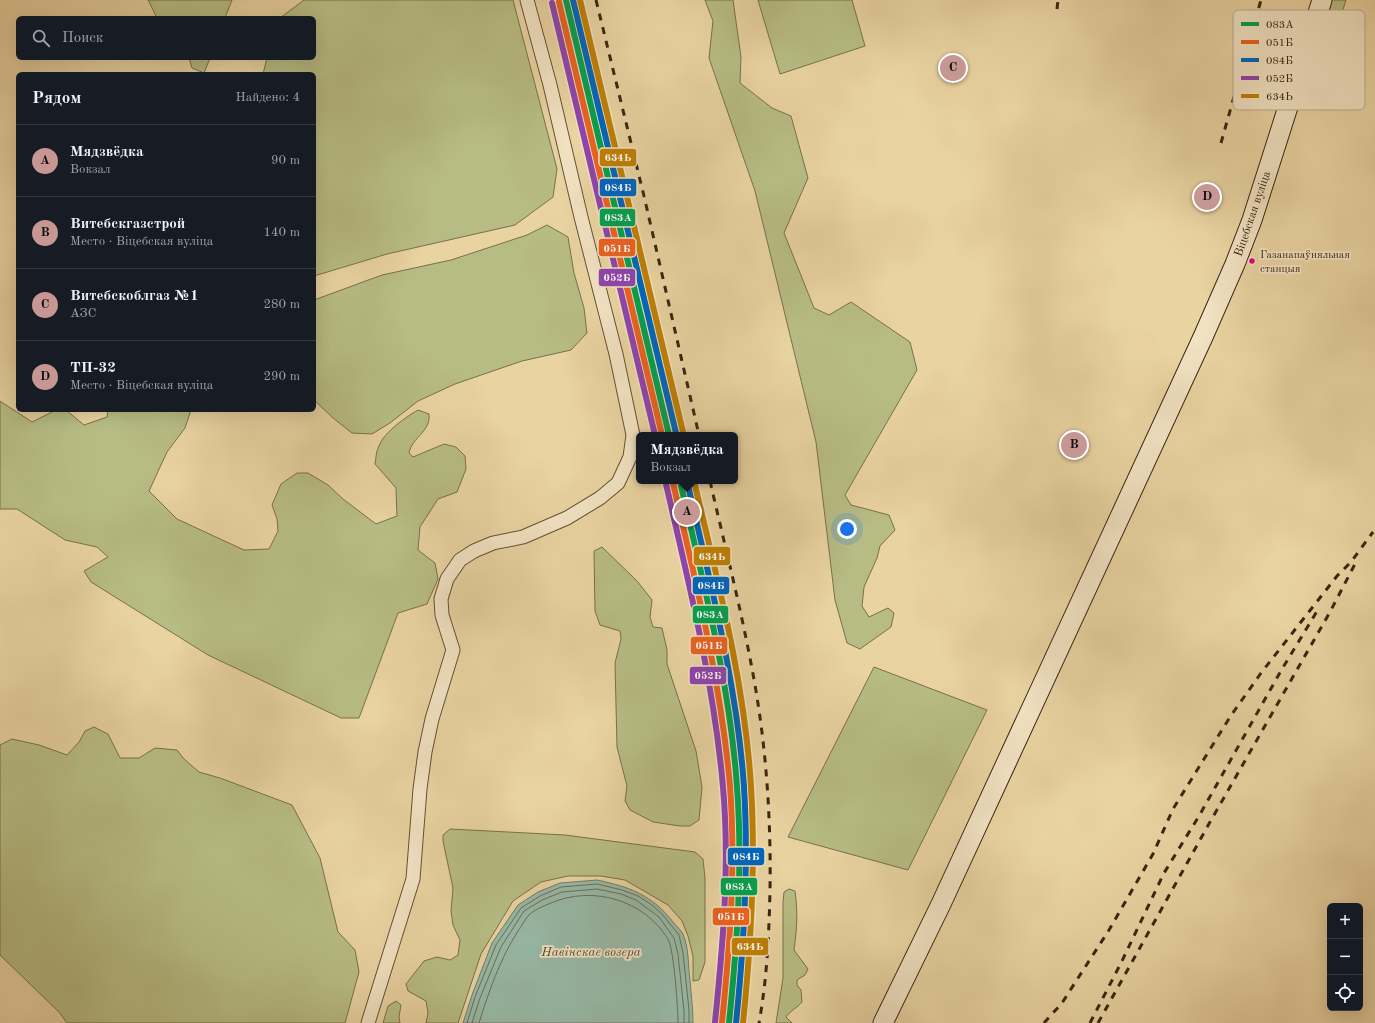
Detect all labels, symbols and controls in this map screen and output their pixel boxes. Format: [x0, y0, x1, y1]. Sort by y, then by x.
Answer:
legend [1233, 10, 1365, 110]
search box [16, 16, 316, 60]
text: 083А [1266, 20, 1294, 31]
icon: search [30, 27, 52, 49]
text: Поиск [62, 31, 103, 46]
text: 051Б [1266, 38, 1293, 49]
pin: C [940, 53, 966, 83]
text: 084Б [1266, 56, 1293, 67]
text: 052Б [1266, 74, 1293, 85]
text: Рядом [32, 90, 81, 107]
text: Найдено: 4 [236, 91, 300, 104]
text: 634Ь [1266, 92, 1293, 103]
text: Мядзвёдка [70, 145, 144, 160]
line badge: 634Ь [599, 148, 637, 167]
text: 634Ь [605, 153, 632, 164]
text: A [40, 154, 50, 167]
text: 90 m [271, 154, 300, 167]
text: Вокзал [70, 163, 111, 176]
street label: Віцебская вуліца [1232, 169, 1273, 258]
line badge: 084Б [599, 178, 637, 197]
pin: D [1194, 182, 1220, 212]
text: 084Б [605, 183, 632, 194]
line badge: 083А [599, 208, 636, 227]
text: 083А [604, 213, 632, 224]
text: Витебскгазстрой [70, 217, 185, 232]
text: B [40, 226, 50, 239]
text: 140 m [263, 226, 300, 239]
text: Место · Віцебская вуліца [70, 235, 213, 248]
line badge: 051Б [598, 238, 636, 257]
text: 051Б [604, 244, 631, 255]
place label: Газанапаўняльная станцыя [1260, 250, 1350, 275]
marker: Газанапаўняльная станцыя [1247, 256, 1257, 266]
line badge: 052Б [598, 268, 636, 287]
text: 052Б [604, 273, 631, 284]
text: Витебскоблгаз №1 [70, 289, 199, 304]
text: C [41, 298, 49, 311]
text: 280 m [263, 298, 300, 311]
text: АЗС [70, 307, 96, 320]
text: ТП-32 [70, 361, 116, 376]
text: D [40, 370, 50, 383]
text: 290 m [263, 370, 300, 383]
text: Место · Віцебская вуліца [70, 379, 213, 392]
pin: B [1061, 430, 1087, 460]
popup [636, 432, 738, 484]
text: Мядзвёдка [650, 443, 724, 458]
text: Вокзал [650, 461, 691, 474]
pin: A [674, 497, 700, 527]
your location [837, 519, 857, 539]
line badge: 634Ь [693, 546, 731, 566]
text: 634Ь [699, 552, 726, 563]
line badge: 084Б [692, 576, 730, 595]
text: 084Б [698, 581, 725, 592]
line badge: 083А [692, 605, 729, 624]
text: 083А [696, 610, 724, 621]
line badge: 051Б [690, 636, 728, 655]
text: 051Б [696, 641, 723, 652]
line badge: 052Б [689, 666, 727, 685]
text: 052Б [695, 671, 722, 682]
line badge: 084Б [727, 847, 765, 866]
text: 084Б [733, 852, 760, 863]
line badge: 083А [720, 877, 758, 896]
text: 083А [725, 882, 753, 893]
map controls [1327, 903, 1363, 1011]
button: + [1327, 903, 1363, 939]
line badge: 051Б [712, 907, 750, 926]
text: 051Б [718, 912, 745, 923]
line badge: 634Ь [731, 937, 769, 956]
button: − [1327, 939, 1363, 975]
text: 634Ь [737, 942, 764, 953]
water label: Навінскае возера [540, 946, 641, 959]
button: locate [1327, 975, 1363, 1011]

